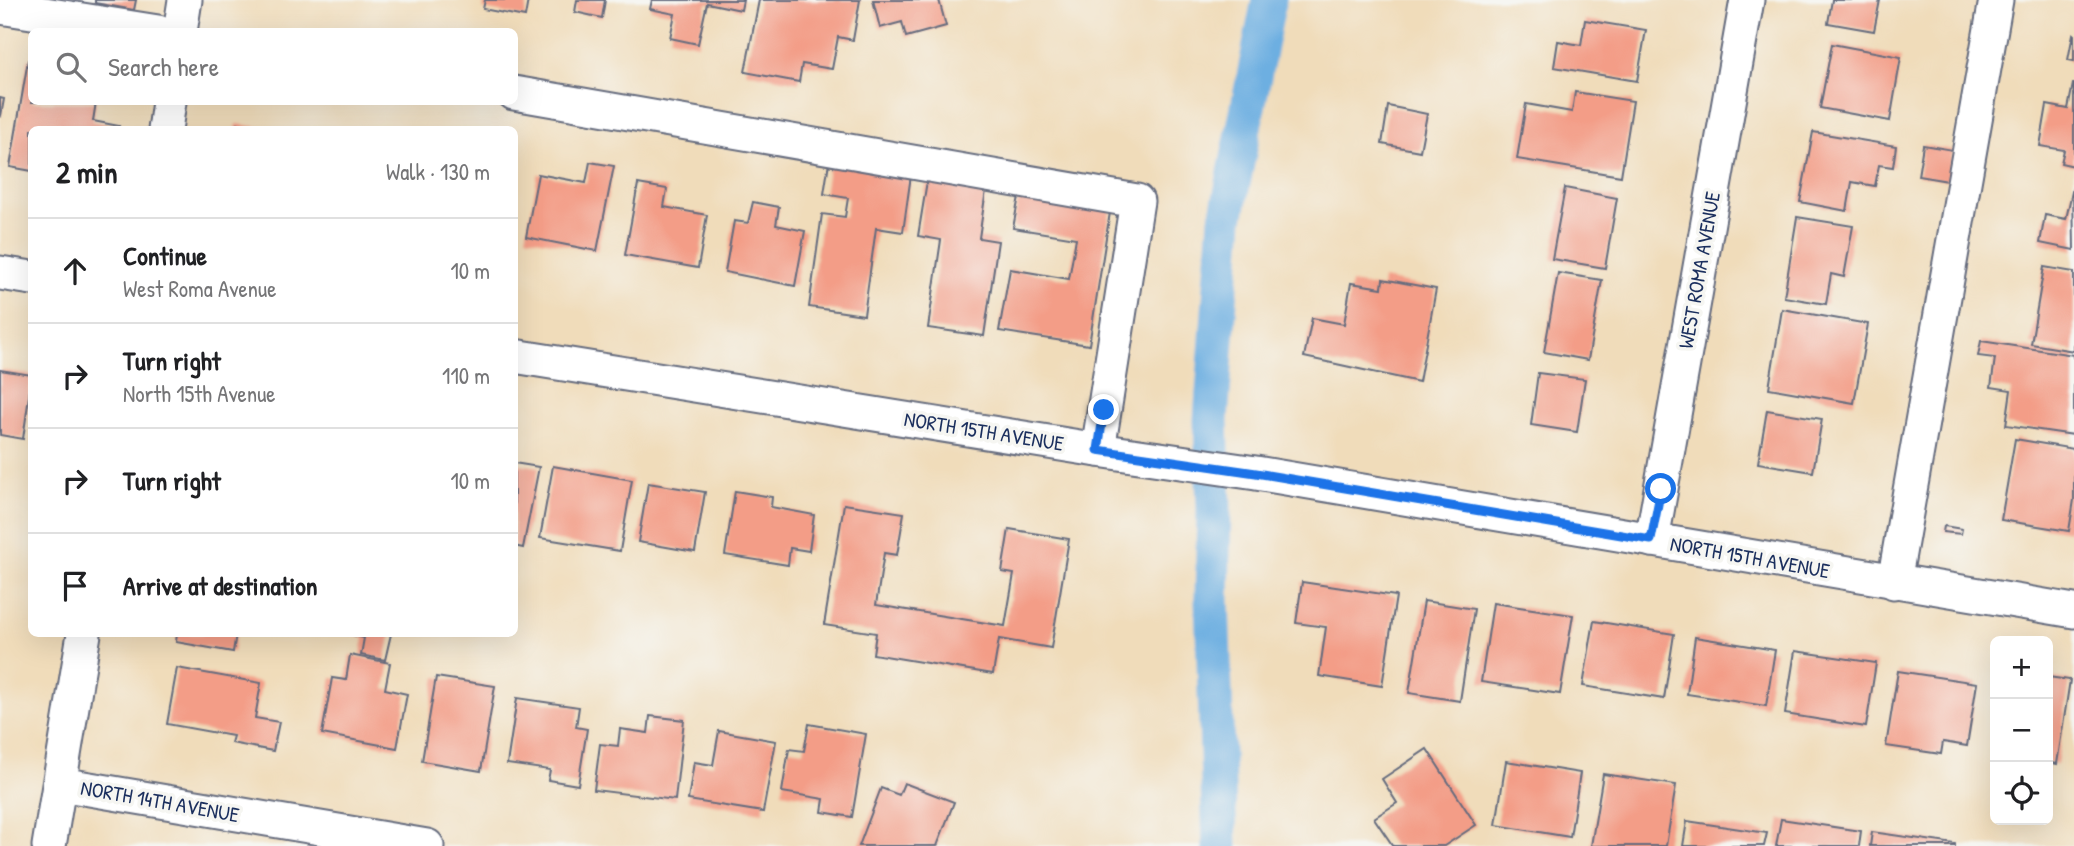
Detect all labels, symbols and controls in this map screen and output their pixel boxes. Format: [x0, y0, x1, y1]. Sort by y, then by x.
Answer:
search box [28, 28, 518, 105]
icon: search [52, 48, 90, 86]
text: Search here [108, 49, 219, 84]
text: 2 min [56, 152, 118, 192]
text: Walk · 130 m [386, 156, 490, 187]
street label: WEST ROMA AVENUE [1671, 189, 1727, 351]
text: Continue [123, 238, 207, 273]
icon: ahead [56, 252, 94, 290]
text: 10 m [450, 255, 490, 286]
text: West Roma Avenue [123, 273, 276, 304]
text: Turn right [123, 343, 221, 378]
icon: right [56, 357, 94, 395]
text: 110 m [442, 360, 490, 391]
text: North 15th Avenue [123, 378, 276, 409]
route end [1088, 394, 1119, 425]
street label: NORTH 15TH AVENUE [902, 404, 1066, 458]
icon: right [56, 462, 94, 500]
text: Turn right [123, 463, 221, 498]
text: 10 m [450, 465, 490, 496]
route start [1645, 473, 1676, 504]
street label: NORTH 15TH AVENUE [1668, 529, 1832, 585]
icon: arrive [56, 567, 94, 605]
text: Arrive at destination [123, 568, 318, 603]
map controls [1990, 636, 2053, 825]
button: + [1990, 636, 2053, 699]
button: − [1990, 699, 2053, 762]
button: locate [1990, 762, 2053, 825]
street label: NORTH 14TH AVENUE [79, 773, 241, 829]

